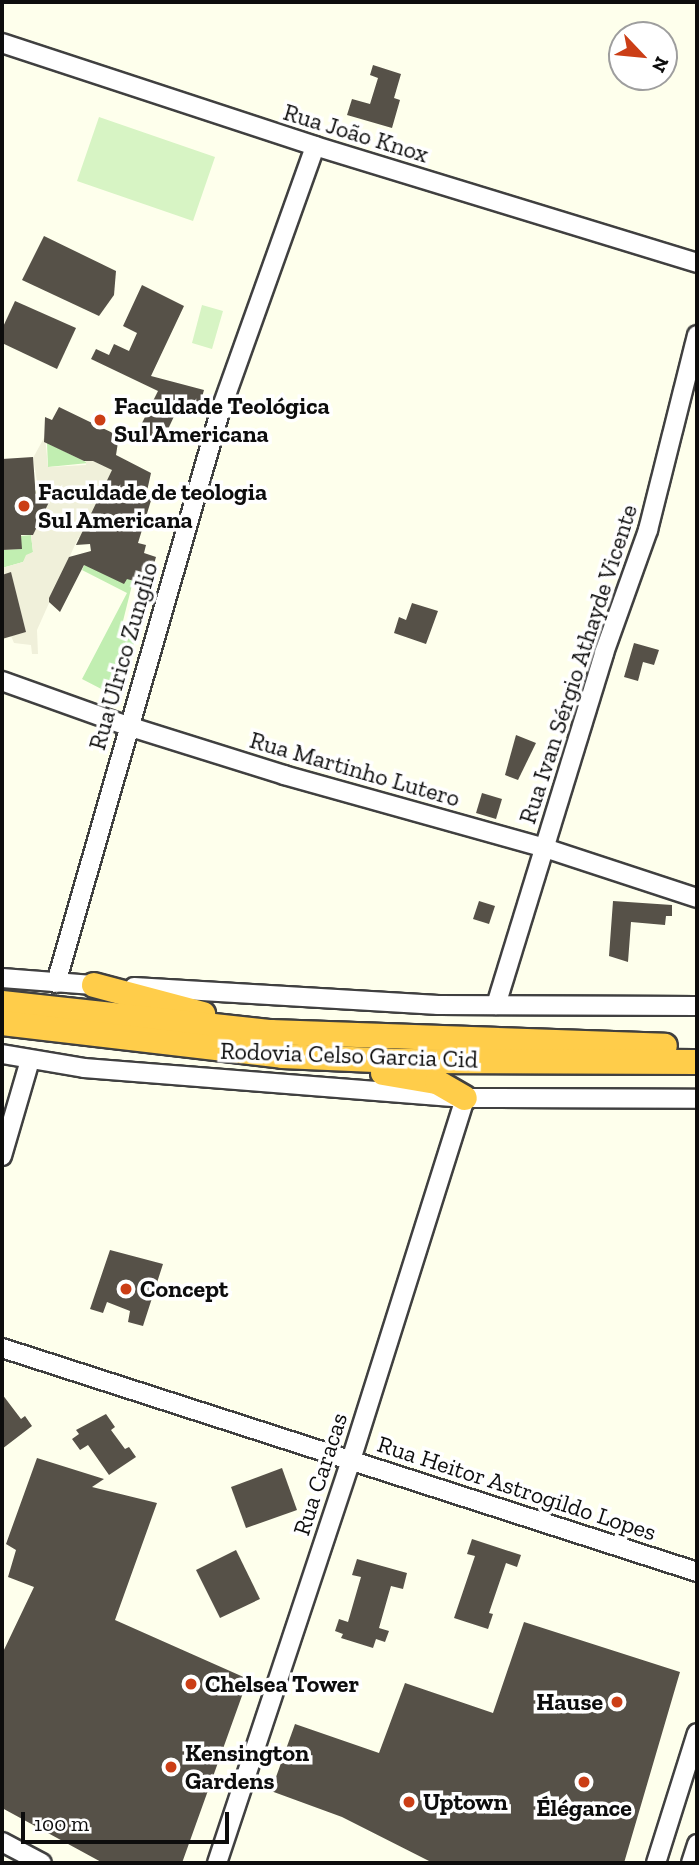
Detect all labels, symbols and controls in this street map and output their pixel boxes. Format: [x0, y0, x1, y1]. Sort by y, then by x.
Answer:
north arrow [608, 21, 678, 91]
text: N [647, 53, 674, 76]
street label: Rua João Knox [280, 97, 432, 169]
place label: Faculdade Teológica Sul Americana [114, 392, 330, 448]
marker: Faculdade Teológica Sul Americana [92, 412, 108, 428]
place label: Faculdade de teologia Sul Americana [38, 478, 267, 534]
marker: Faculdade de teologia Sul Americana [16, 498, 32, 514]
street label: Rua Ivan Sérgio Athayde Vicente [512, 500, 644, 828]
street label: Rua Ulrico Zunglio [82, 559, 164, 753]
street label: Rua Martinho Lutero [247, 725, 463, 813]
street label: Rodovia Celso Garcia Cid [220, 1036, 478, 1074]
place label: Concept [140, 1275, 228, 1303]
marker: Concept [118, 1281, 134, 1297]
street label: Rua Caracas [287, 1409, 353, 1539]
street label: Rua Heitor Astrogildo Lopes [373, 1429, 661, 1547]
place label: Chelsea Tower [205, 1670, 359, 1698]
marker: Chelsea Tower [183, 1676, 199, 1692]
place label: Hause [536, 1688, 603, 1716]
marker: Hause [609, 1694, 625, 1710]
place label: Kensington Gardens [185, 1739, 309, 1795]
marker: Kensington Gardens [163, 1759, 179, 1775]
marker: Élégance [576, 1774, 592, 1790]
place label: Uptown [423, 1788, 508, 1816]
marker: Uptown [401, 1794, 417, 1810]
place label: Élégance [536, 1794, 632, 1822]
scale bar [24, 1798, 233, 1842]
text: 100 m [34, 1811, 89, 1836]

